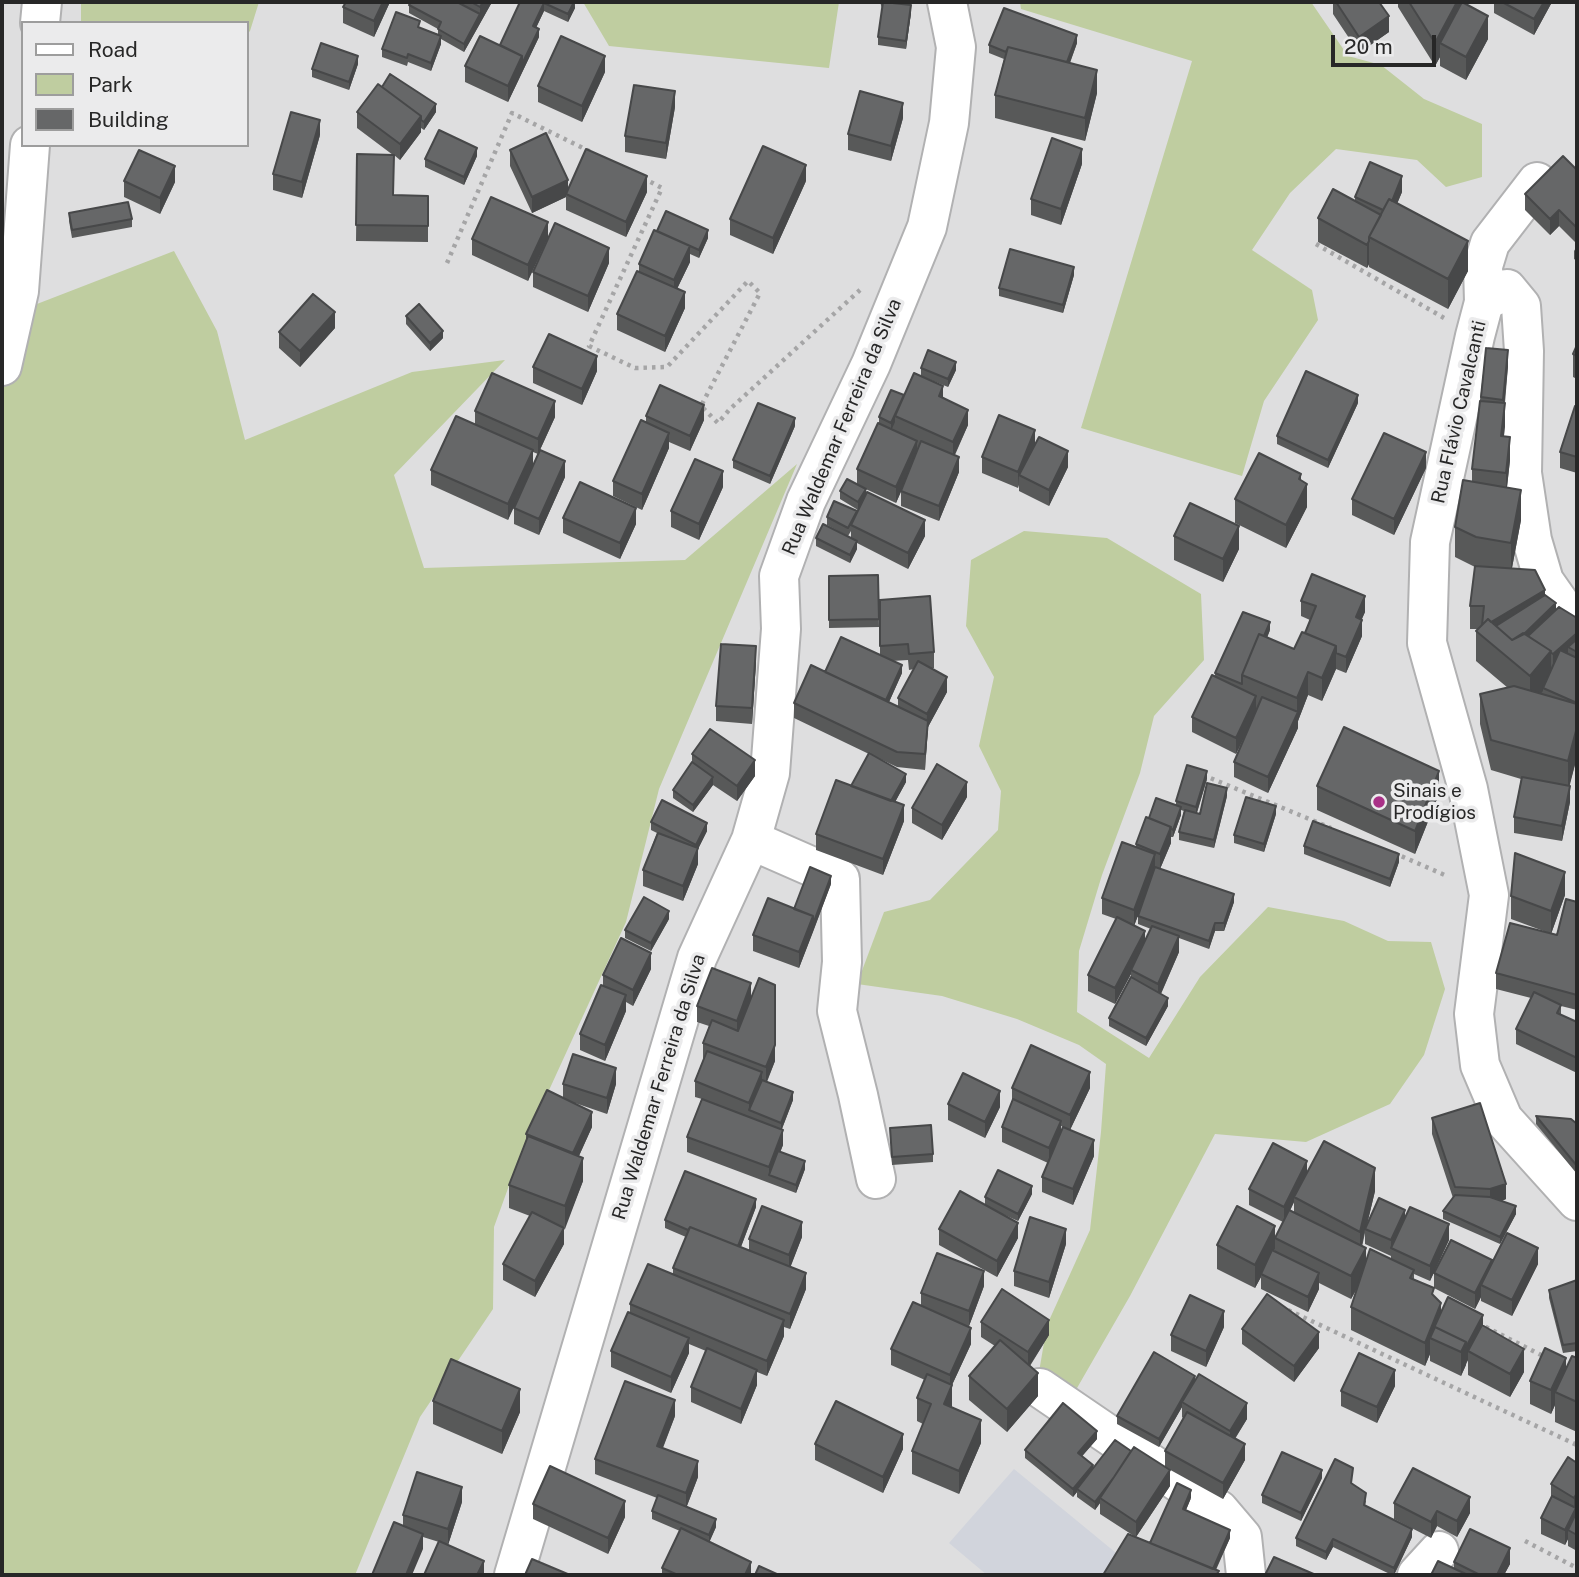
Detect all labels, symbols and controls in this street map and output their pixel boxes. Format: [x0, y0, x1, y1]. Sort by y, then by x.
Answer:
legend [21, 21, 248, 147]
scale bar [1334, 21, 1439, 65]
text: 20 m [1344, 34, 1393, 59]
text: Road [88, 37, 138, 62]
text: Park [88, 72, 133, 97]
text: Building [88, 107, 169, 132]
street label: Rua Waldemar Ferreira da Silva [777, 295, 907, 559]
street label: Rua Flávio Cavalcanti [1427, 318, 1491, 506]
place label: Sinais e Prodígios [1393, 780, 1476, 824]
marker: Sinais e Prodígios [1371, 794, 1387, 810]
street label: Rua Waldemar Ferreira da Silva [608, 951, 710, 1223]

